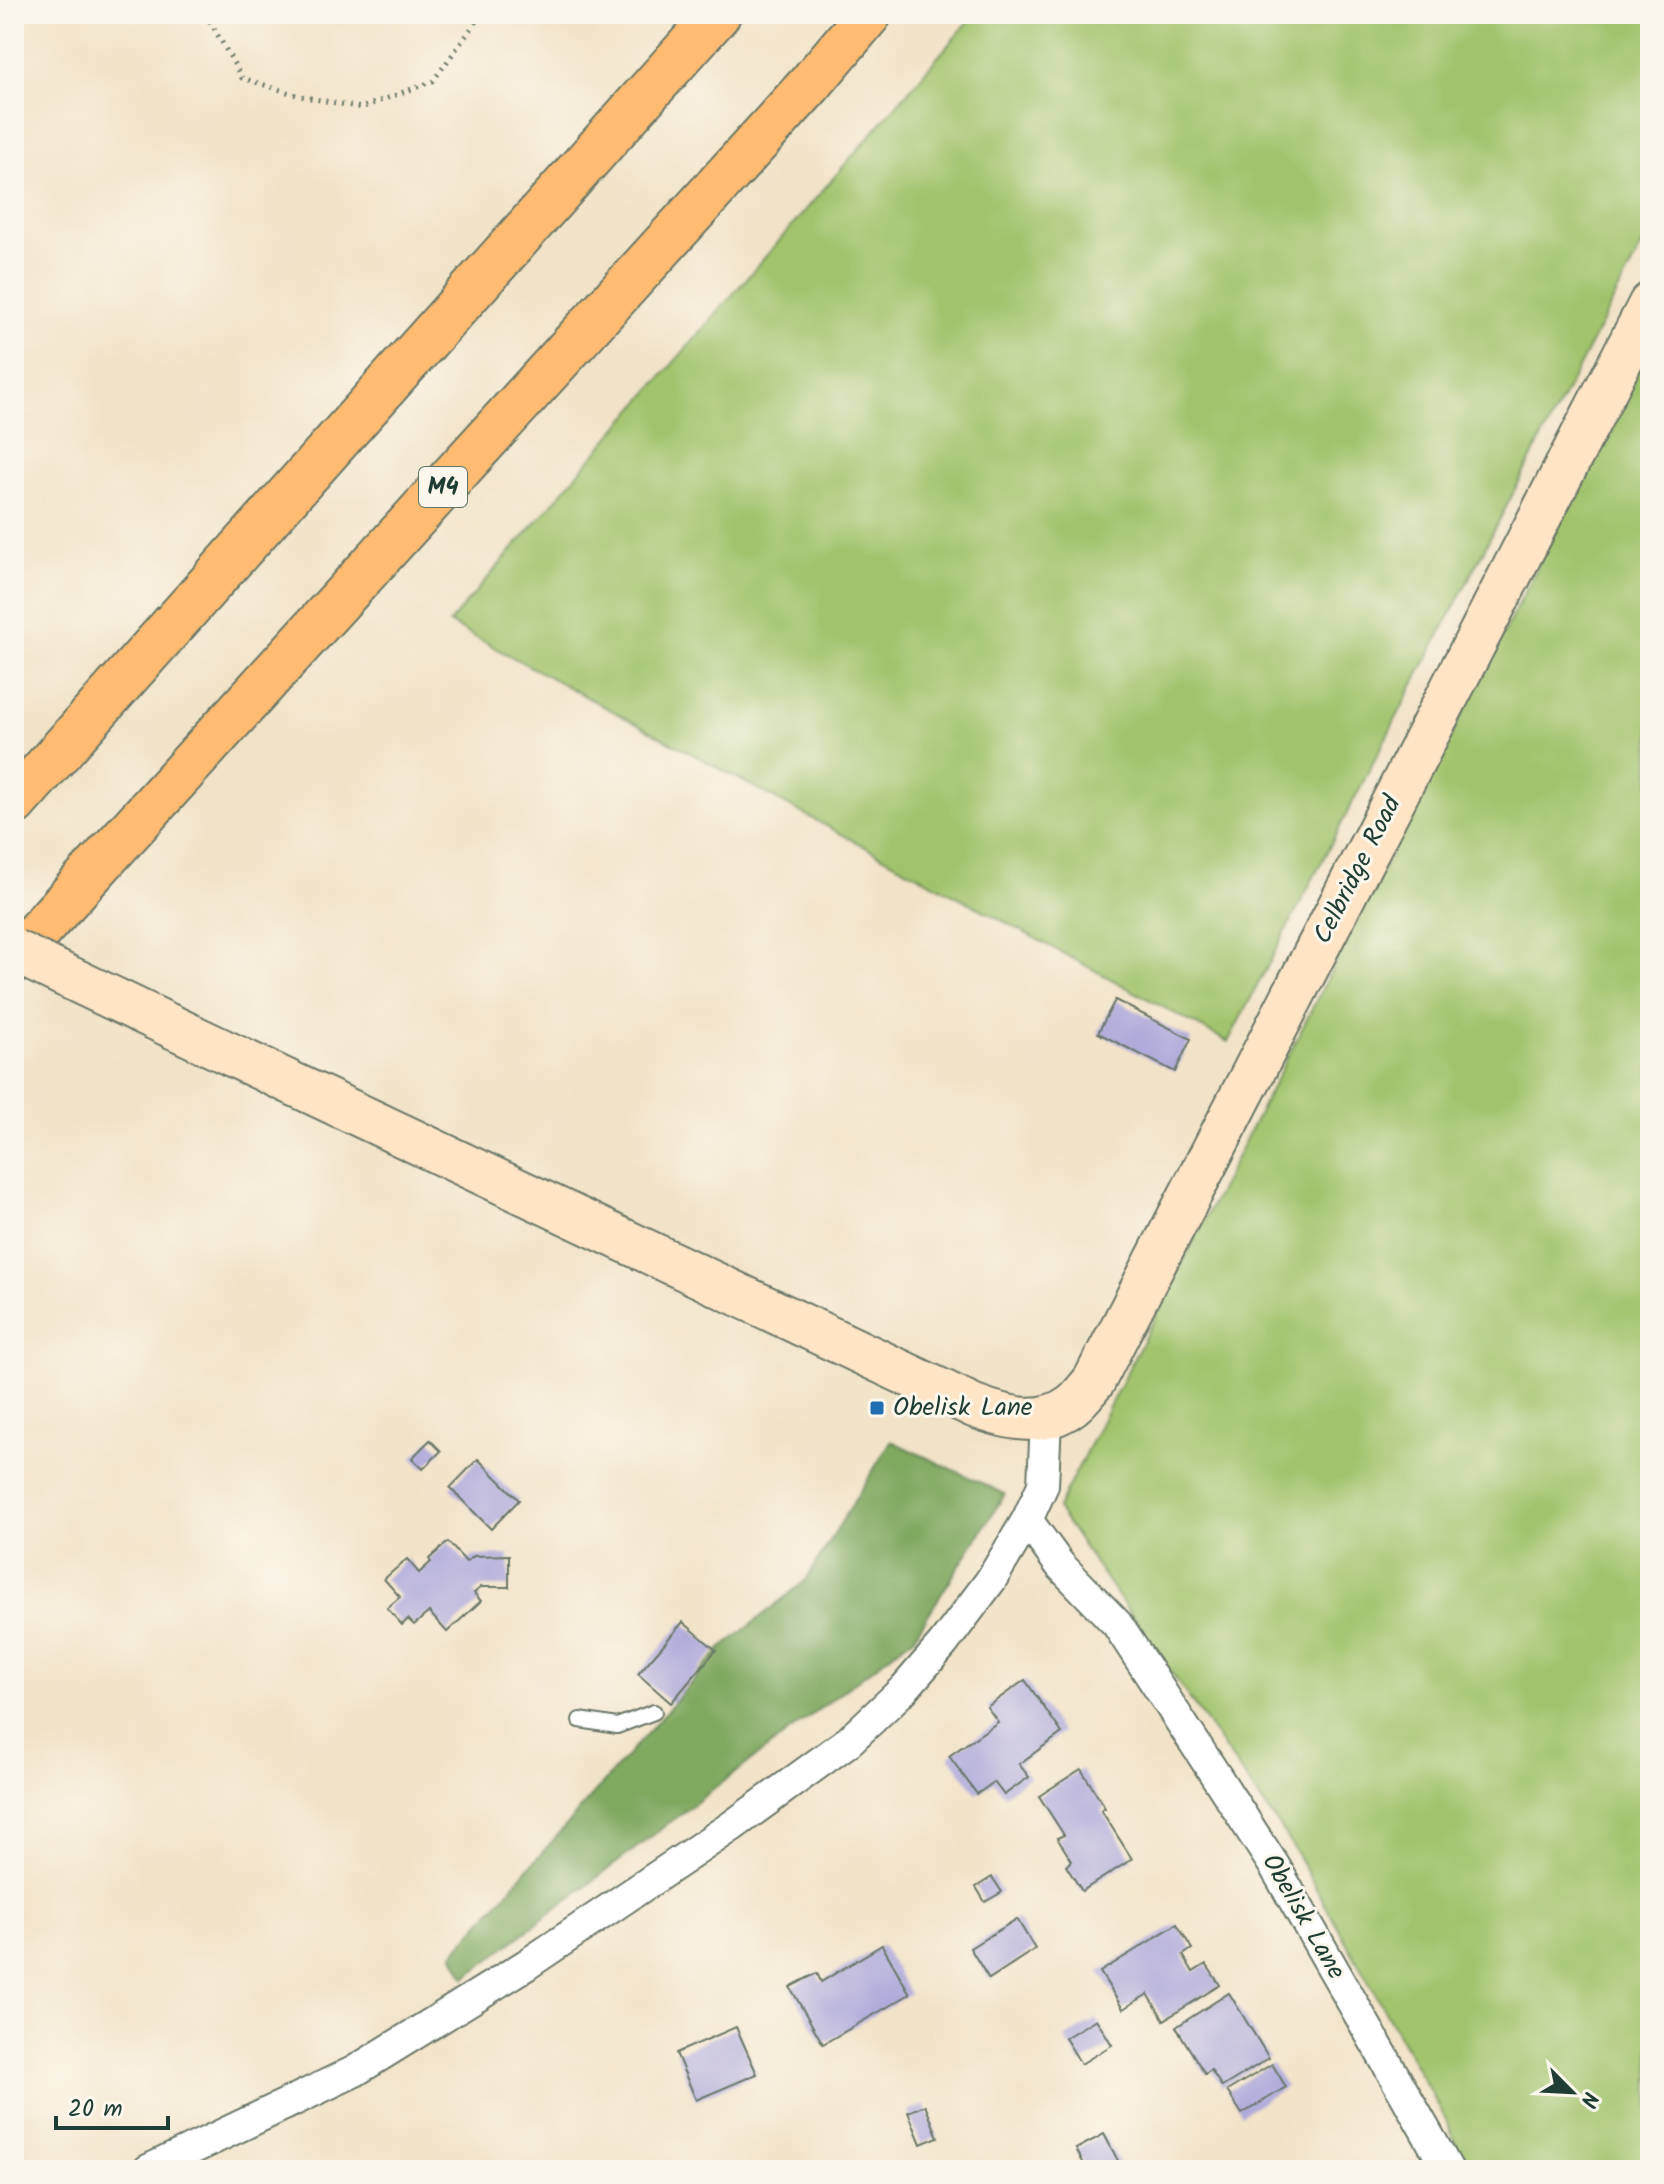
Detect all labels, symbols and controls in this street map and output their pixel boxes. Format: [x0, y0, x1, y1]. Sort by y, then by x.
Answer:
road number: M4 [419, 467, 467, 507]
street label: Celbridge Road [1303, 788, 1414, 952]
place label: Obelisk Lane [893, 1387, 1033, 1429]
marker: Obelisk Lane [868, 1399, 886, 1417]
street label: Obelisk Lane [1250, 1846, 1356, 1988]
north arrow [1532, 2052, 1612, 2132]
scale bar [56, 2080, 168, 2130]
text: N [1569, 2086, 1607, 2113]
text: 20 m [68, 2090, 123, 2129]

